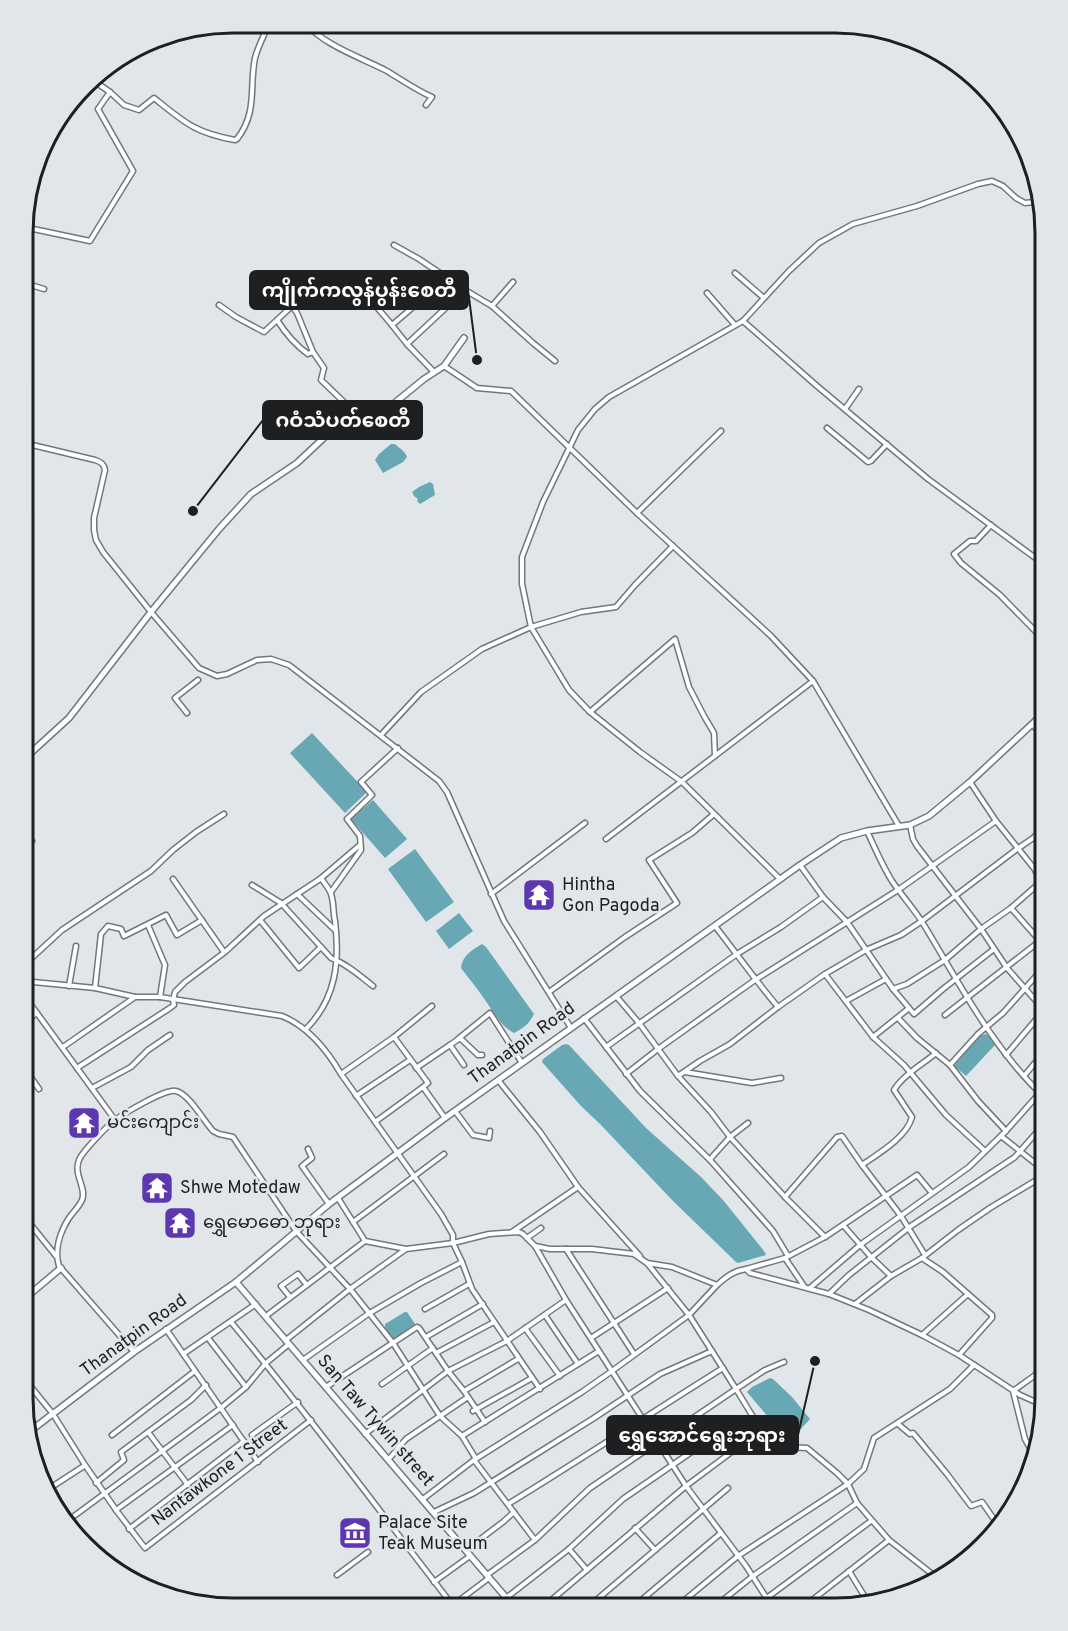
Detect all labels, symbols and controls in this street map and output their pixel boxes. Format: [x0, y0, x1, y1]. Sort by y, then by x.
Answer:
callout: ကျိုက်ကလွန်ပွန်းစေတီ [250, 271, 468, 309]
text: ကျိုက်ကလွန်ပွန်းစေတီ [262, 277, 456, 307]
callout: ဂဝံသံပတ်စေတီ [263, 401, 422, 439]
text: ဂဝံသံပတ်စေတီ [276, 407, 410, 435]
place label: Hintha Gon Pagoda [562, 874, 659, 918]
temple icon: Hintha Gon Pagoda [521, 877, 557, 913]
street label: Thanatpin Road [464, 997, 580, 1091]
temple icon: မင်းကျောင်း [66, 1105, 102, 1141]
place label: မင်းကျောင်း [107, 1109, 199, 1137]
temple icon: Shwe Motedaw [139, 1170, 175, 1206]
place label: Shwe Motedaw [180, 1177, 301, 1200]
temple icon: ရွှေမောဓော ဘုရား [162, 1205, 198, 1241]
place label: ရွှေမောဓော ဘုရား [203, 1212, 341, 1237]
street label: Thanatpin Road [76, 1289, 192, 1383]
street label: San Taw Tywin street [311, 1350, 439, 1492]
street label: Nantawkone 1 Street [147, 1414, 293, 1532]
callout: ရွှေအောင်ရွေးဘုရား [607, 1416, 798, 1454]
text: ရွှေအောင်ရွေးဘုရား [618, 1422, 786, 1451]
place label: Palace Site Teak Museum [378, 1512, 488, 1556]
museum icon: Palace Site Teak Museum [337, 1515, 373, 1551]

